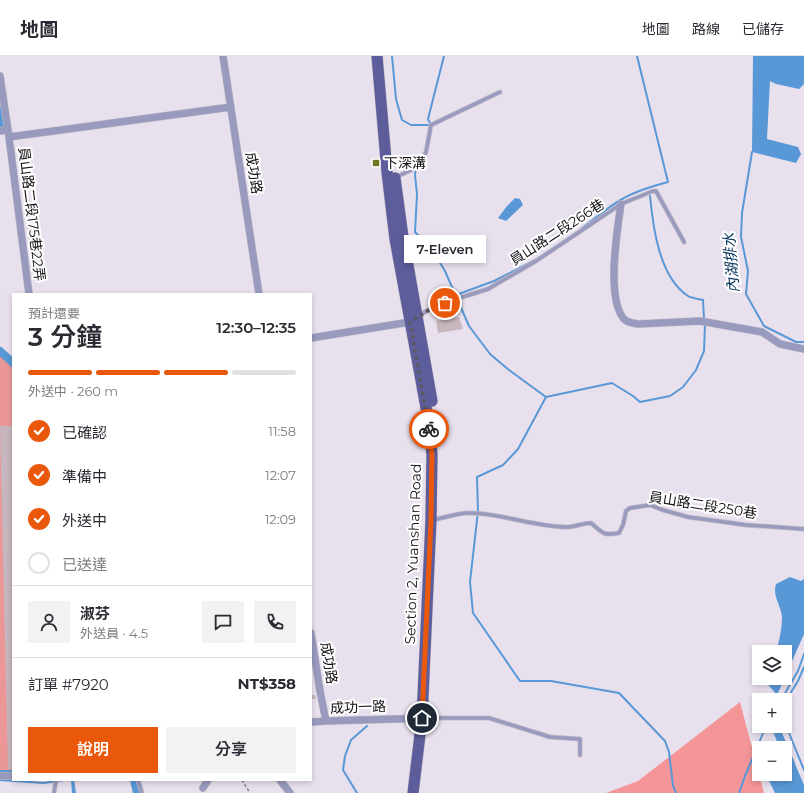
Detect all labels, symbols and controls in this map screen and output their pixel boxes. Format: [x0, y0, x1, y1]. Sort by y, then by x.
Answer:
text: 地圖 [20, 18, 58, 41]
text: 地圖 [642, 20, 670, 38]
text: 路線 [692, 20, 720, 38]
text: 已儲存 [742, 20, 784, 38]
street label: 員山路二段175巷22弄 [15, 146, 49, 282]
street label: 成功路 [242, 151, 266, 195]
place label: 下深溝 [384, 154, 426, 172]
marker: 下深溝 [371, 158, 381, 168]
street label: 員山路二段266巷 [506, 195, 608, 269]
water label: 內湖排水 [719, 231, 743, 294]
callout: 7-Eleven [404, 235, 486, 263]
text: 7-Eleven [417, 241, 474, 257]
pin [428, 286, 462, 320]
icon: bag [434, 292, 456, 314]
text: 預計還要 [28, 305, 80, 321]
text: 12:30–12:35 [216, 318, 296, 337]
text: 3 分鐘 [28, 321, 102, 353]
text: 外送中 · 260 m [28, 383, 118, 399]
courier [409, 409, 449, 449]
icon: bike [418, 418, 440, 440]
icon: check [28, 420, 50, 442]
text: 已確認 [62, 423, 107, 442]
text: 11:58 [268, 423, 296, 439]
street label: Section 2, Yuanshan Road [401, 463, 425, 645]
icon: check [28, 464, 50, 486]
text: 準備中 [62, 467, 107, 486]
text: 12:07 [265, 467, 296, 483]
street label: 員山路二段250巷 [648, 488, 758, 522]
icon: check [28, 508, 50, 530]
text: 外送中 [62, 511, 107, 530]
text: 12:09 [265, 511, 296, 527]
text: 已送達 [62, 555, 107, 574]
button: person [28, 601, 70, 643]
button: chat [202, 601, 244, 643]
button: phone [254, 601, 296, 643]
text: 淑芬 [80, 604, 110, 623]
text: 外送員 · 4.5 [80, 625, 148, 641]
street label: 成功路 [317, 641, 341, 685]
map controls [752, 645, 792, 781]
button: layers [752, 645, 792, 685]
text: NT$358 [238, 674, 296, 693]
text: 訂單 #7920 [28, 675, 109, 694]
button: + [752, 693, 792, 733]
street label: 成功一路 [330, 697, 386, 717]
pin [405, 701, 439, 735]
icon: home [411, 707, 433, 729]
button: 說明 [28, 727, 158, 773]
button: 分享 [166, 727, 296, 773]
button: − [752, 741, 792, 781]

